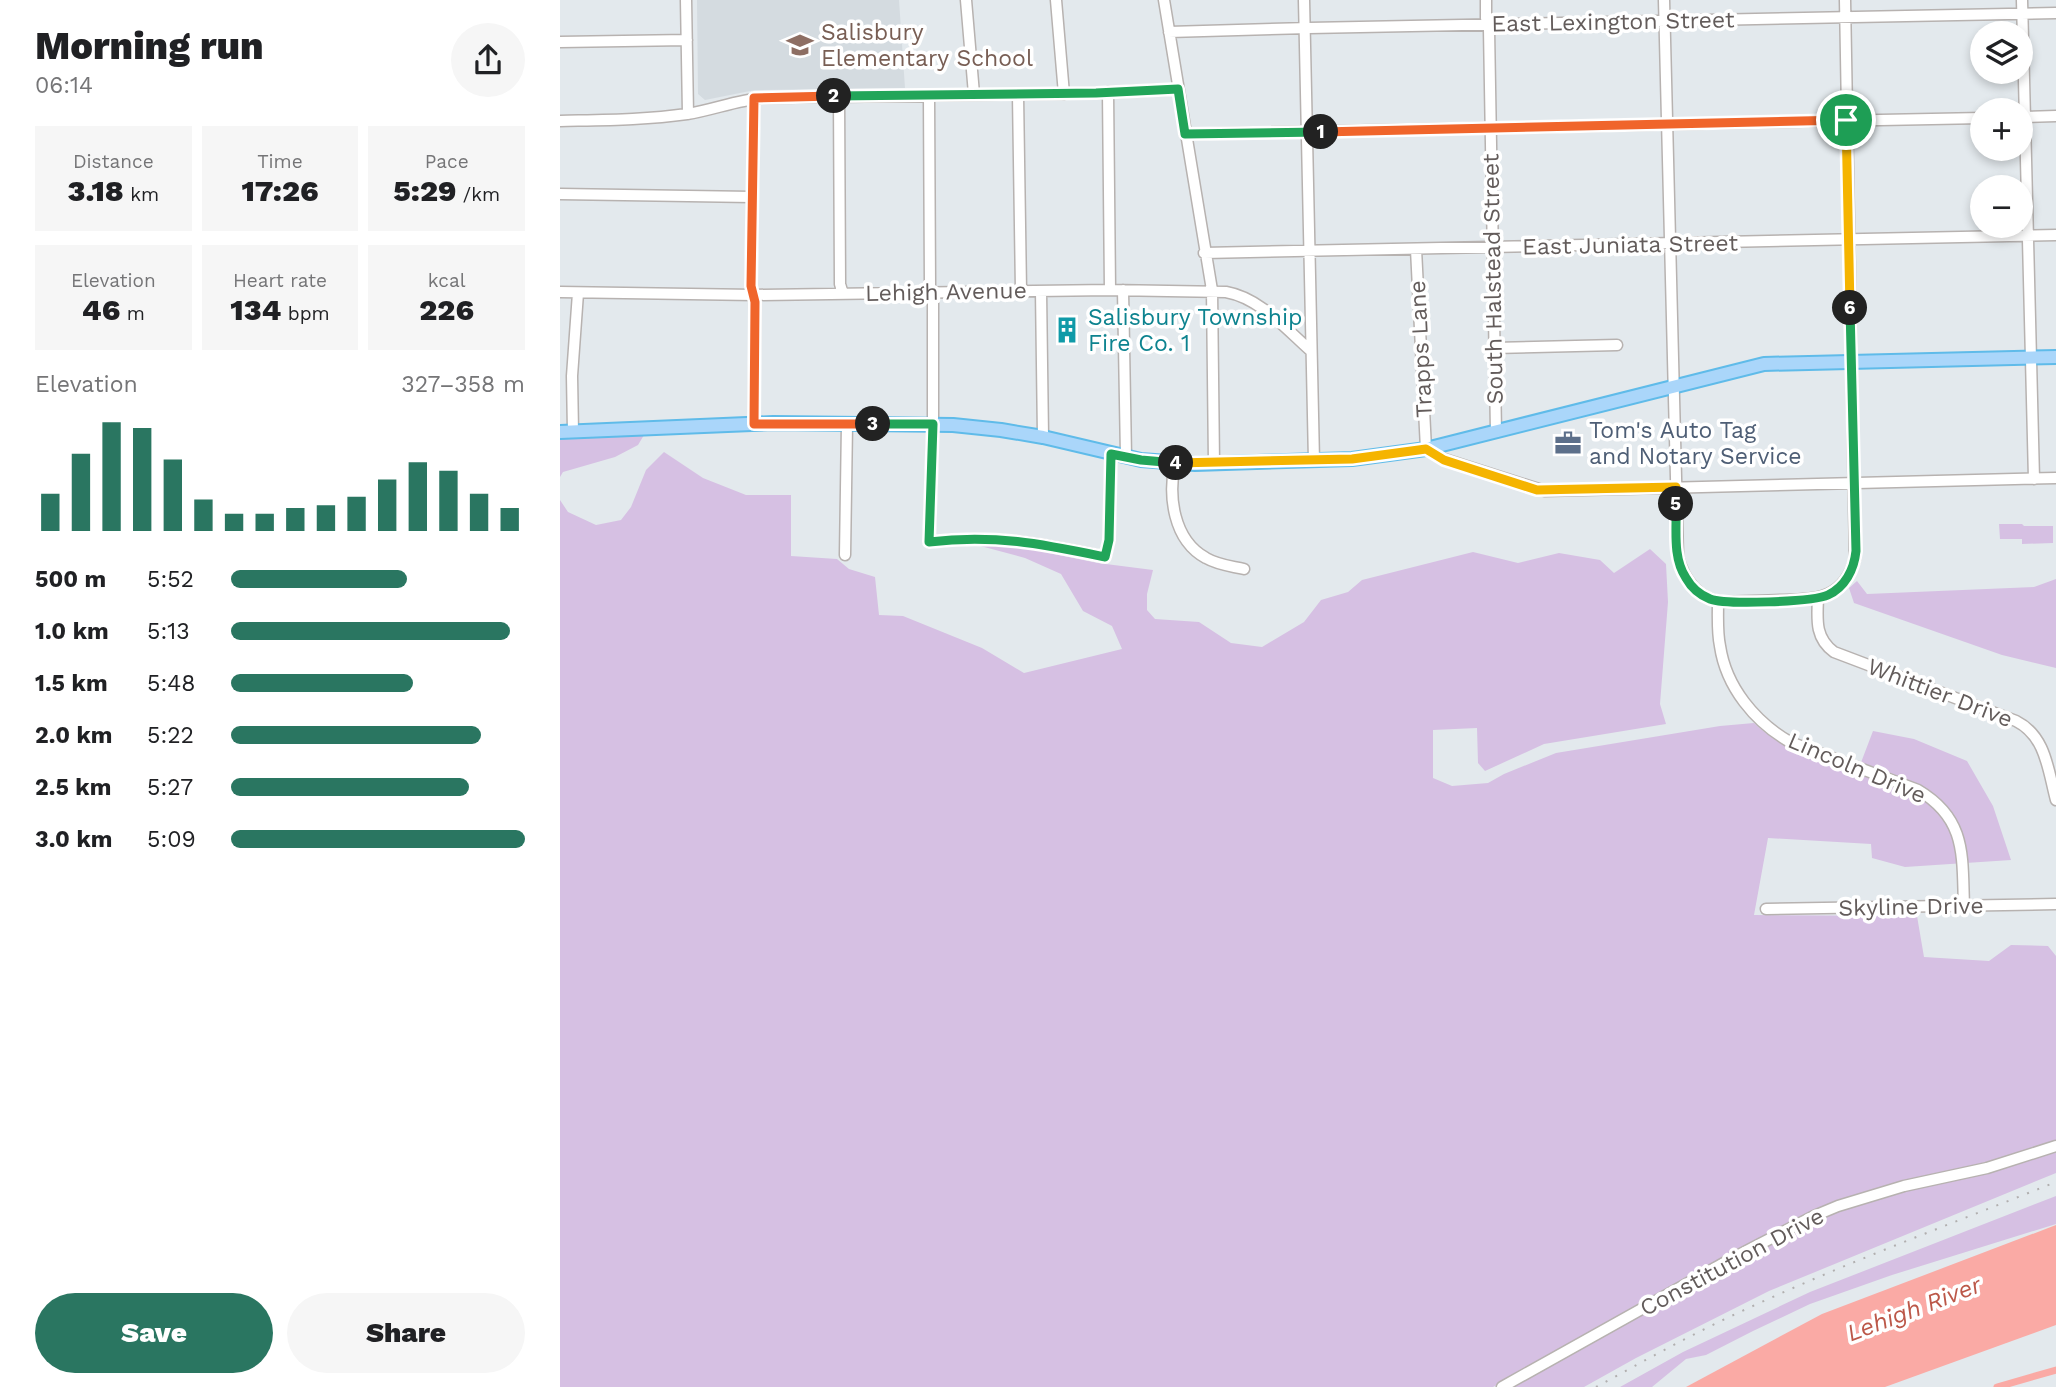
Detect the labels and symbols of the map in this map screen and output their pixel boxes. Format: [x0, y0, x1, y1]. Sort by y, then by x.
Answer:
street label: East Lexington Street [1491, 6, 1735, 38]
place label: Salisbury Elementary School [821, 19, 1033, 72]
school or university icon: Salisbury Elementary School [785, 30, 815, 60]
pin: 2 [816, 78, 852, 114]
pin [1816, 90, 1876, 150]
pin: 1 [1304, 114, 1338, 150]
street label: South Halstead Street [1477, 153, 1509, 405]
street label: East Juniata Street [1522, 230, 1739, 260]
street label: Lehigh Avenue [865, 277, 1027, 307]
street label: Trapps Lane [1404, 280, 1438, 418]
pin: 6 [1832, 290, 1868, 326]
place label: Salisbury Township Fire Co. 1 [1088, 304, 1302, 357]
building icon: Salisbury Township Fire Co. 1 [1052, 315, 1082, 345]
pin: 3 [856, 406, 890, 442]
place label: Tom's Auto Tag and Notary Service [1589, 417, 1802, 470]
office icon: Tom's Auto Tag and Notary Service [1553, 428, 1583, 458]
pin: 4 [1158, 446, 1194, 480]
pin: 5 [1658, 486, 1694, 522]
street label: Whittier Drive [1863, 653, 2017, 733]
street label: Lincoln Drive [1784, 727, 1930, 809]
street label: Skyline Drive [1838, 892, 1984, 922]
street label: Constitution Drive [1635, 1202, 1829, 1322]
water label: Lehigh River [1843, 1270, 1987, 1347]

